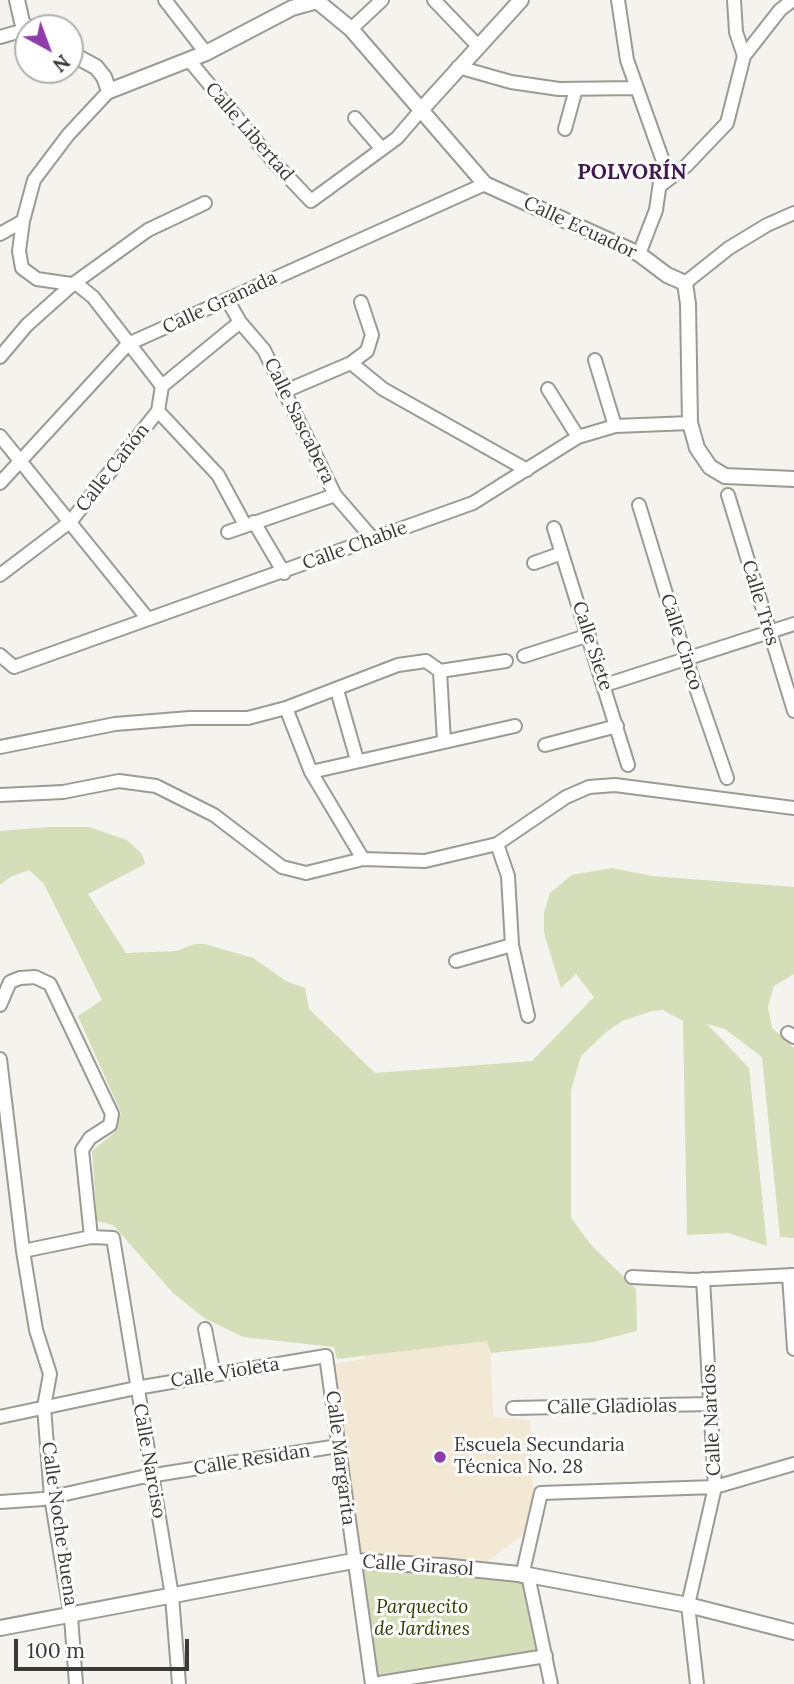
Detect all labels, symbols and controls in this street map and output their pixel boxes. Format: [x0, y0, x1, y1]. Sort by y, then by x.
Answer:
north arrow [14, 14, 84, 84]
text: N [48, 49, 75, 77]
street label: Calle Libertad [200, 78, 298, 186]
district label: POLVORÍN [577, 160, 687, 186]
street label: Calle Ecuador [520, 192, 640, 264]
street label: Calle Granada [159, 267, 281, 339]
street label: Calle Sascabera [259, 354, 339, 488]
street label: Calle Cañón [71, 419, 155, 517]
street label: Calle Chable [300, 517, 410, 575]
street label: Calle Tres [736, 558, 784, 648]
street label: Calle Cinco [655, 591, 707, 693]
street label: Calle Siete [567, 598, 617, 694]
street label: Calle Violeta [169, 1353, 281, 1393]
street label: Calle Nardos [698, 1363, 726, 1477]
street label: Calle Margarita [320, 1389, 360, 1527]
street label: Calle Gladiolas [547, 1394, 677, 1420]
street label: Calle Narciso [128, 1402, 170, 1520]
place label: Escuela Secundaria Técnica No. 28 [454, 1435, 625, 1479]
street label: Calle Noche Buena [36, 1440, 82, 1608]
street label: Calle Residan [192, 1440, 312, 1480]
marker: Escuela Secundaria Técnica No. 28 [432, 1449, 448, 1465]
street label: Calle Girasol [362, 1551, 474, 1581]
park label: Parquecito de Jardines [374, 1597, 470, 1641]
scale bar [18, 1624, 192, 1668]
text: 100 m [27, 1637, 85, 1664]

